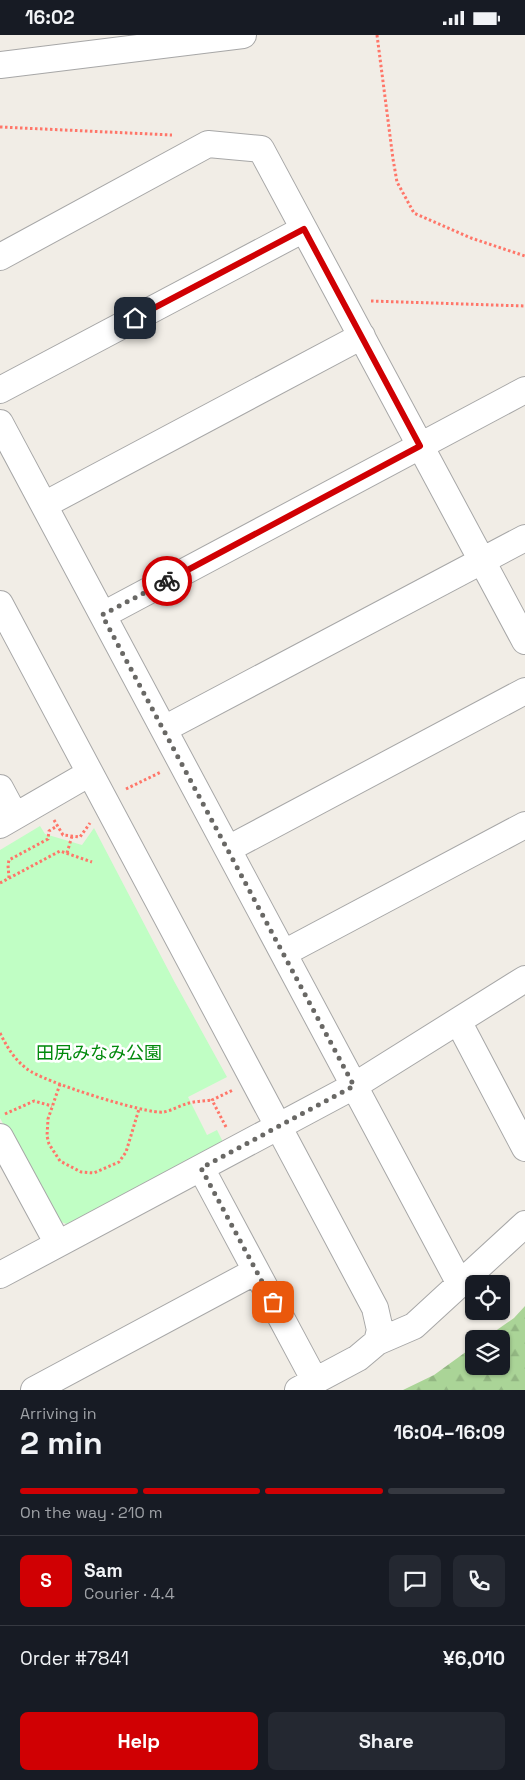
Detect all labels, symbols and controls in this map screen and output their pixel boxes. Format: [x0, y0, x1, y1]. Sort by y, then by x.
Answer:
text: 16:02 [25, 5, 75, 30]
pin [114, 297, 156, 339]
icon: home [121, 304, 149, 332]
courier [142, 556, 192, 606]
icon: bike [153, 567, 181, 595]
park label: 田尻みなみ公園 [36, 1041, 162, 1064]
map controls [465, 1275, 510, 1375]
button: locate [465, 1275, 510, 1320]
pin [252, 1281, 294, 1323]
icon: bag [259, 1288, 287, 1316]
button: layers [465, 1330, 510, 1375]
text: Arriving in [20, 1403, 97, 1424]
text: 16:04–16:09 [393, 1420, 505, 1445]
text: 2 min [20, 1423, 103, 1463]
text: On the way · 210 m [20, 1502, 163, 1523]
button: chat [389, 1555, 441, 1607]
button: phone [453, 1555, 505, 1607]
text: Sam [84, 1558, 123, 1583]
text: S [40, 1568, 52, 1593]
text: Courier · 4.4 [84, 1583, 175, 1604]
text: Order #7841 [20, 1646, 129, 1671]
text: ¥6,010 [443, 1646, 505, 1671]
button: Help [20, 1712, 258, 1770]
button: Share [268, 1712, 505, 1770]

